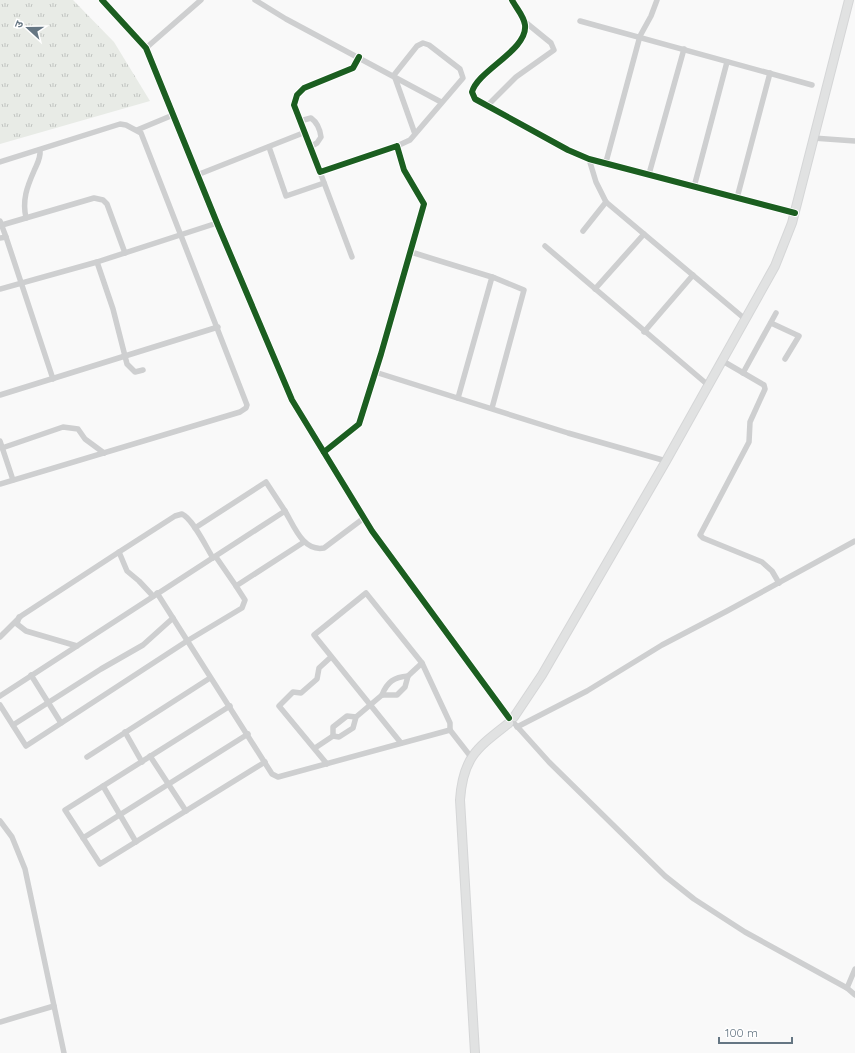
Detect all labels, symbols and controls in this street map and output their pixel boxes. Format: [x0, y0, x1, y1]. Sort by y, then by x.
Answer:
north arrow [8, 8, 48, 48]
text: उ [11, 18, 27, 30]
scale bar [719, 1019, 792, 1045]
text: 100 m [725, 1025, 758, 1040]

